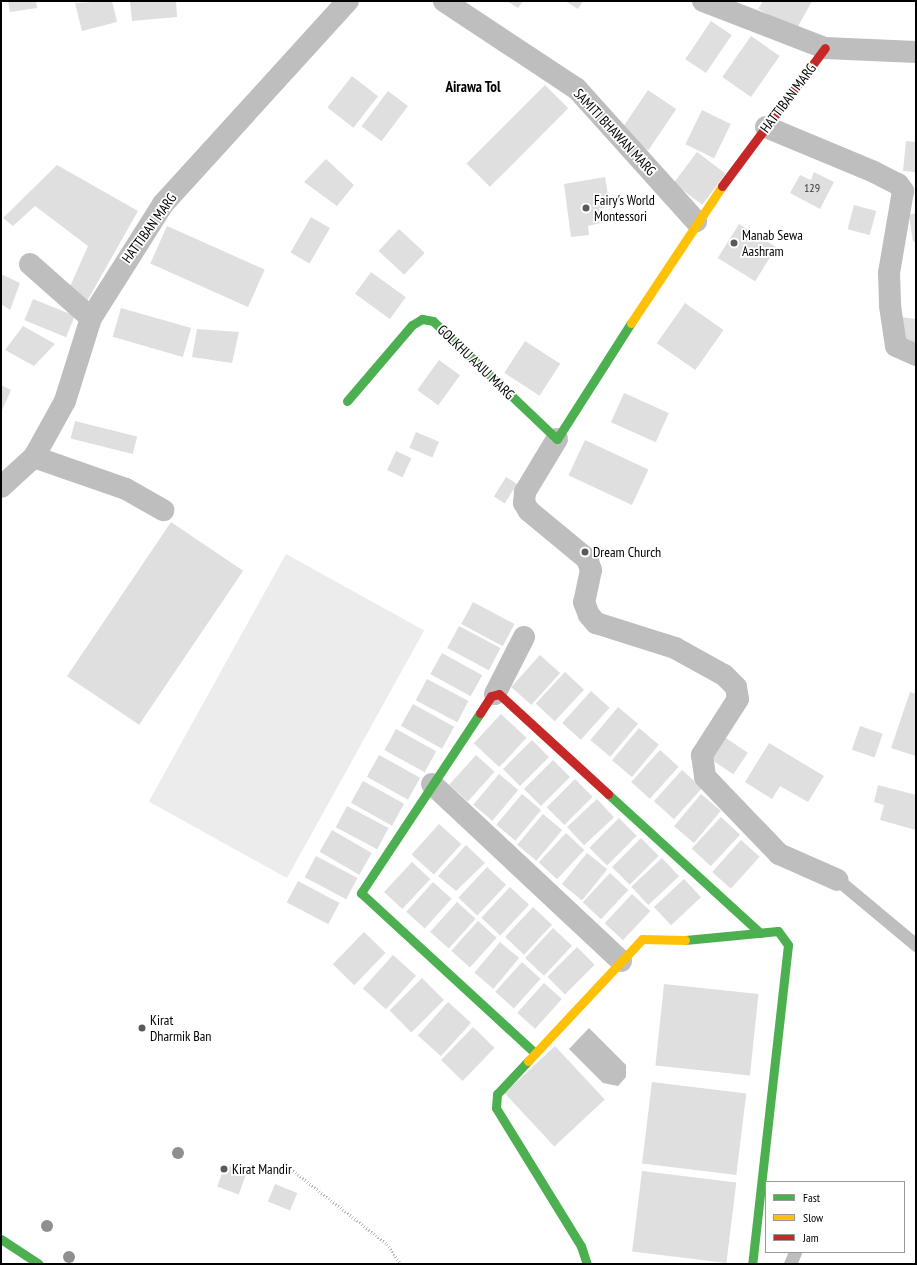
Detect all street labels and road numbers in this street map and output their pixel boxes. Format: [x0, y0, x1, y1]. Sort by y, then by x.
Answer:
street label: HATTIBAN MARG [757, 60, 819, 136]
street label: SAMITI BHAWAN MARG [570, 85, 660, 179]
street label: HATTIBAN MARG [118, 190, 180, 266]
street label: GOLKHU AAJU MARG [434, 321, 518, 403]

